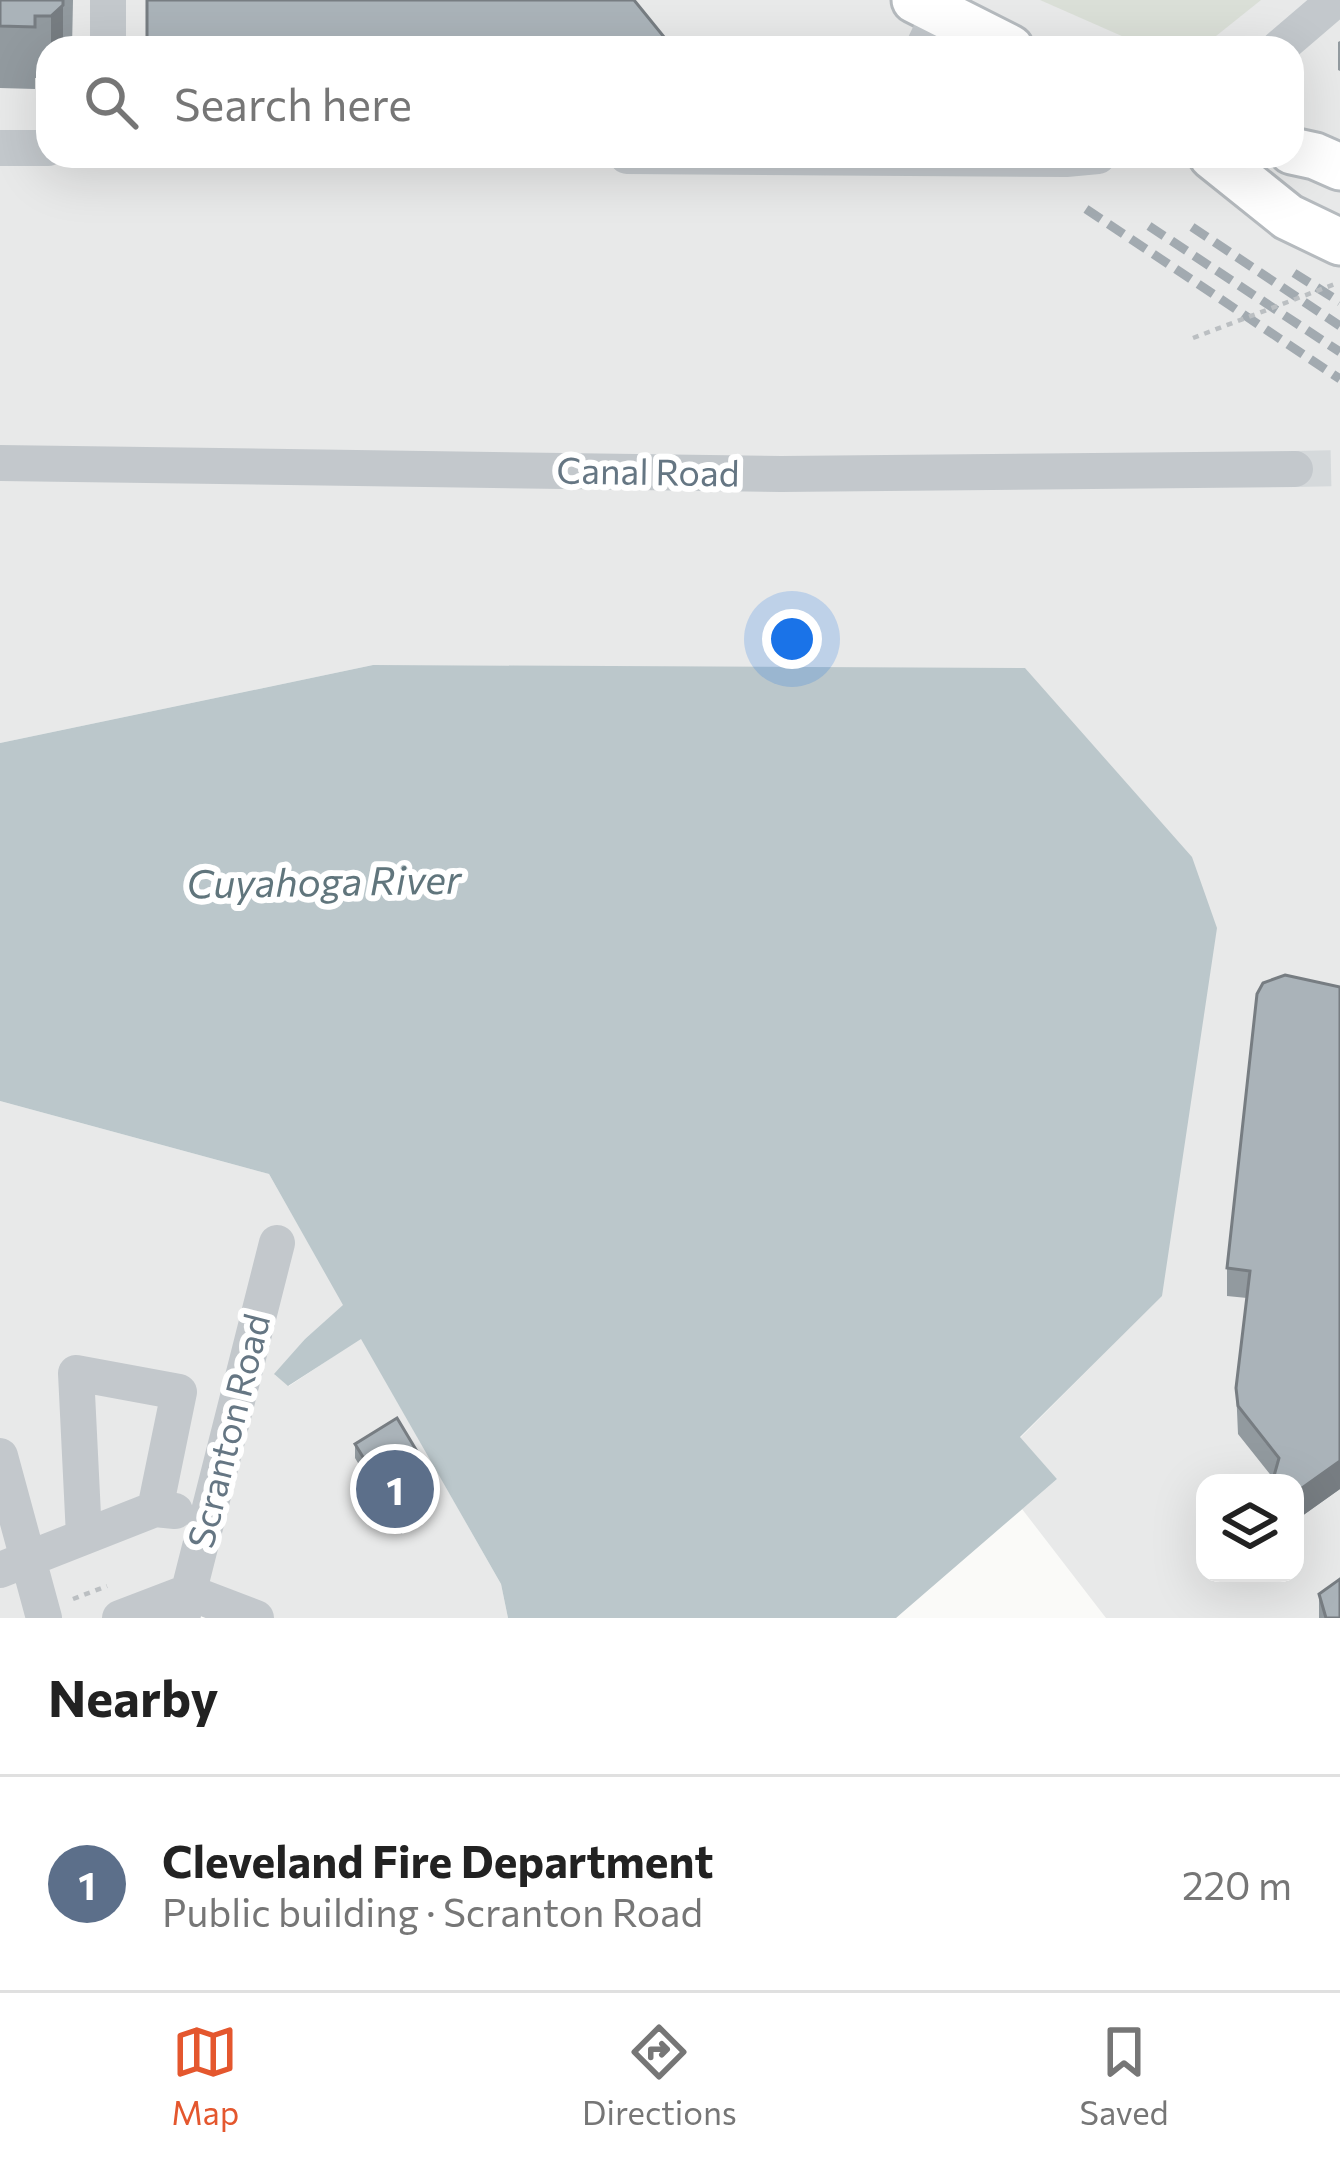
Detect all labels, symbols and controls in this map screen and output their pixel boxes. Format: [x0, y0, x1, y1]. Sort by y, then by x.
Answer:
search box [36, 36, 1304, 168]
icon: search [78, 69, 144, 135]
text: Search here [174, 75, 412, 130]
street label: Canal Road [556, 446, 740, 494]
your location [762, 609, 822, 669]
water label: Cuyahoga River [186, 854, 463, 906]
street label: Scranton Road [177, 1309, 277, 1552]
pin: 1 [356, 1444, 434, 1534]
map controls [1196, 1474, 1304, 1582]
button: layers [1196, 1474, 1304, 1582]
text: Nearby [48, 1665, 218, 1728]
text: Cleveland Fire Department [162, 1832, 713, 1887]
text: 1 [78, 1860, 96, 1908]
text: 220 m [1182, 1860, 1292, 1908]
text: Public building · Scranton Road [162, 1887, 703, 1935]
tab: Map [171, 2019, 239, 2132]
tab: Directions [582, 2019, 737, 2132]
tab: Saved [1080, 2019, 1169, 2132]

